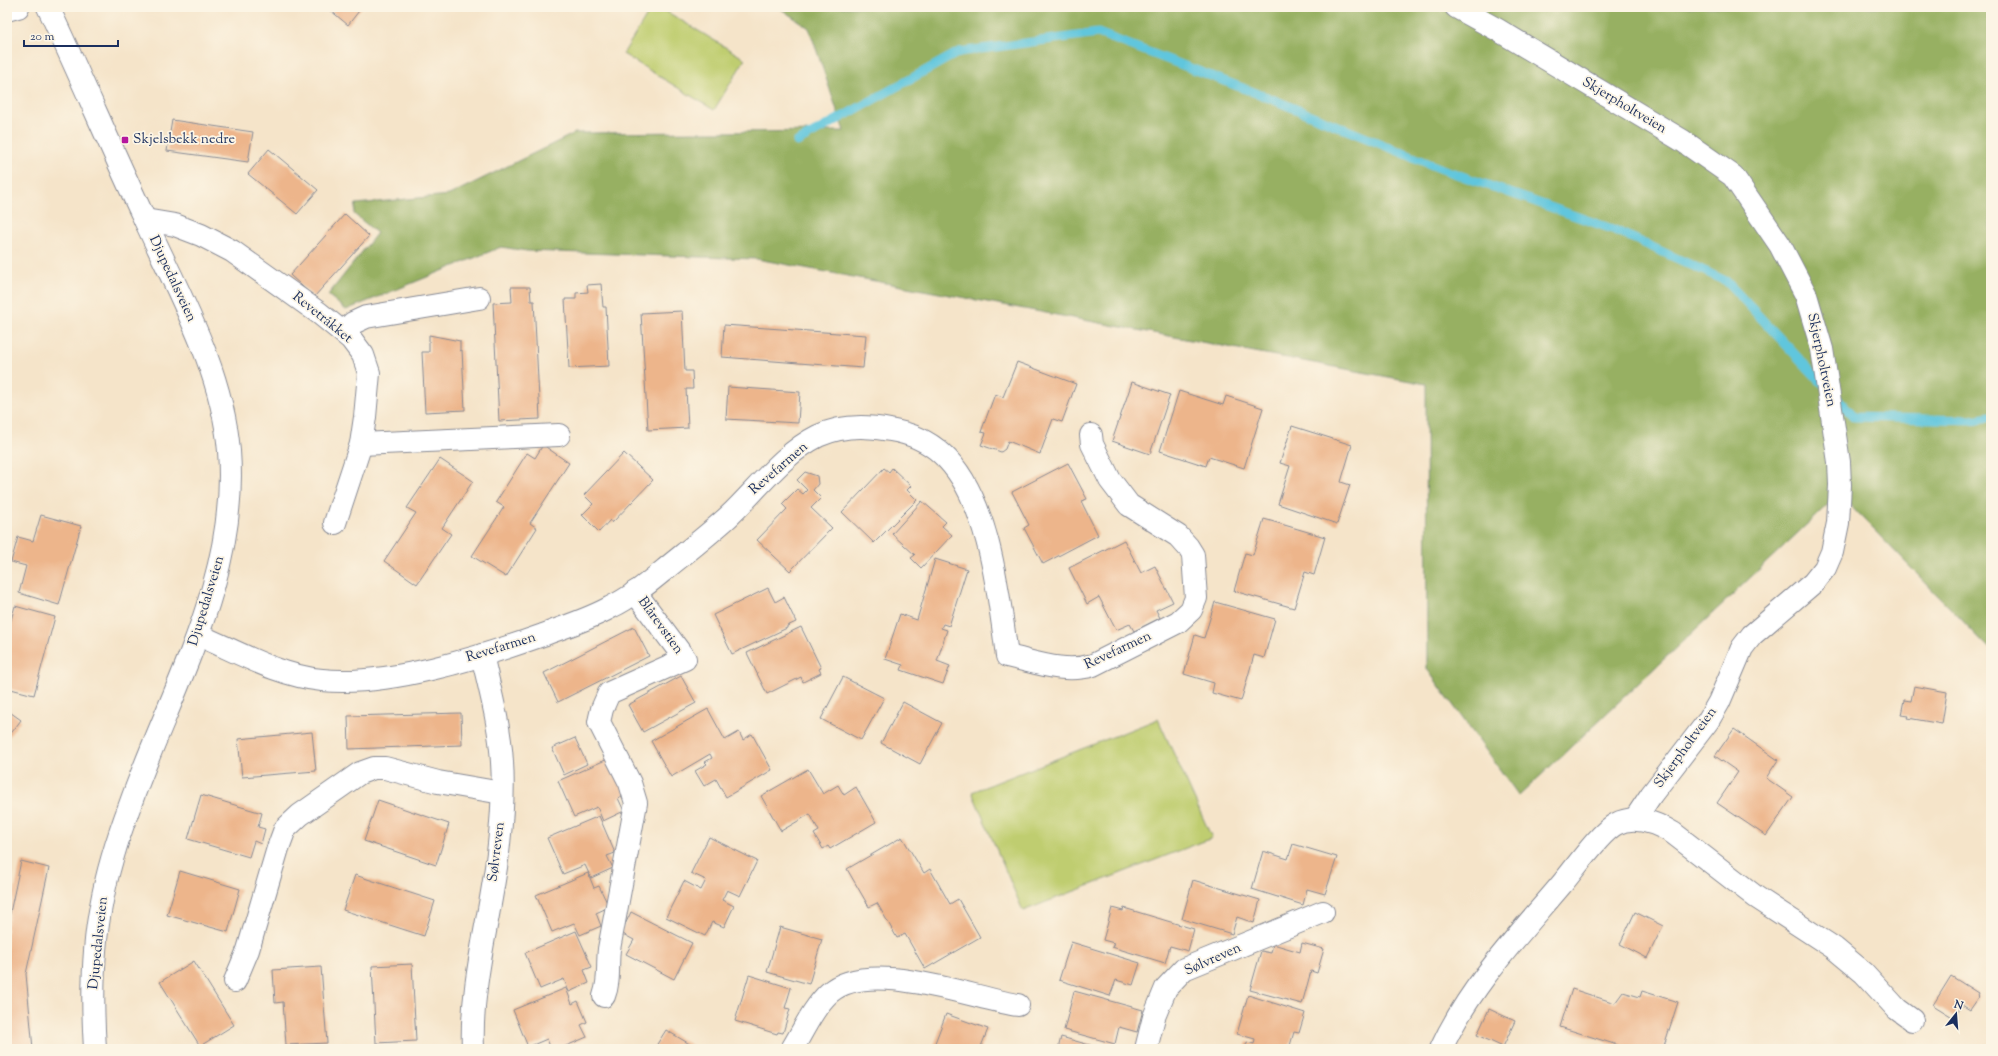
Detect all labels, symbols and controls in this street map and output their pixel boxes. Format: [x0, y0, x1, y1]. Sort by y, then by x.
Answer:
scale bar [24, 22, 118, 48]
text: 20 m [30, 28, 55, 46]
street label: Skjerpholtveien [1578, 73, 1670, 139]
place label: Skjelsbekk nedre [133, 130, 235, 150]
marker: Skjelsbekk nedre [120, 135, 130, 145]
street label: Djupedalsveien [143, 232, 201, 326]
street label: Revetråkket [288, 288, 356, 349]
street label: Skjerpholtveien [1801, 311, 1841, 409]
street label: Revefarmen [745, 438, 813, 500]
street label: Djupedalsveien [184, 553, 230, 649]
street label: Blårevstien [632, 593, 688, 659]
street label: Revefarmen [1081, 627, 1155, 675]
street label: Revefarmen [464, 628, 538, 668]
street label: Skjerpholtveien [1650, 703, 1722, 793]
street label: Sølvreven [483, 821, 511, 883]
street label: Djupedalsveien [84, 896, 114, 990]
street label: Sølvreven [1181, 939, 1245, 981]
north arrow [1936, 994, 1976, 1034]
text: N [1951, 996, 1965, 1014]

